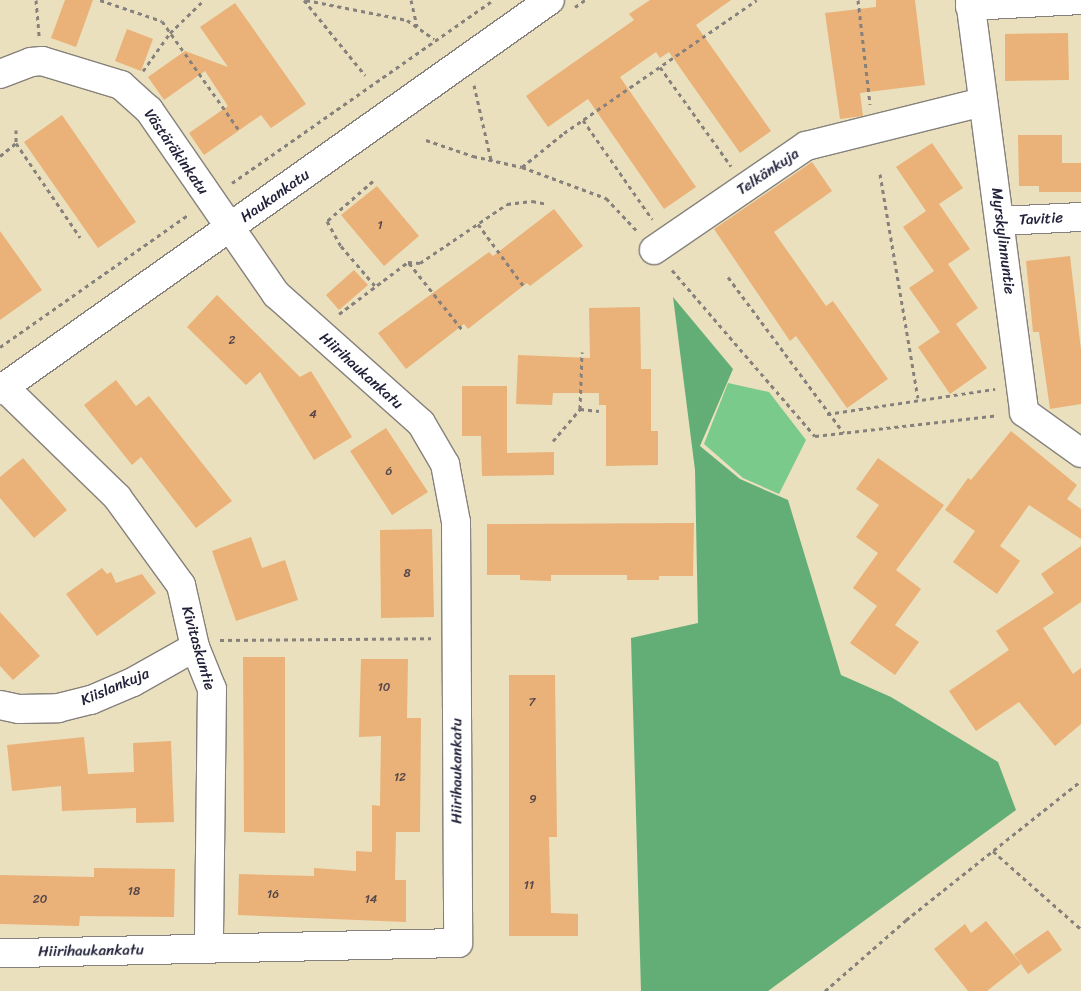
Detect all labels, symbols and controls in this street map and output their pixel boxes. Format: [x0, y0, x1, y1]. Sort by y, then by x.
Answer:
street label: Västäräkinkatu [140, 106, 212, 198]
street label: Telkänkuja [734, 145, 802, 199]
street label: Haukankatu [237, 166, 313, 226]
street label: Myrskylinnuntie [988, 187, 1018, 295]
street label: Tavitie [1019, 209, 1063, 229]
house number: 1 [377, 219, 383, 233]
street label: Hiirihaukankatu [316, 329, 406, 413]
house number: 2 [229, 334, 235, 348]
house number: 4 [309, 408, 317, 422]
house number: 6 [386, 465, 392, 479]
house number: 8 [403, 567, 411, 581]
street label: Kivitaskuntie [177, 604, 219, 692]
street label: Kiislankuja [78, 665, 152, 709]
house number: 10 [378, 681, 390, 695]
house number: 7 [529, 696, 535, 710]
street label: Hiirihaukankatu [448, 718, 466, 824]
house number: 12 [394, 771, 406, 785]
house number: 9 [529, 793, 537, 807]
house number: 11 [524, 879, 534, 893]
house number: 18 [128, 885, 140, 899]
house number: 16 [267, 888, 279, 902]
house number: 20 [33, 893, 47, 907]
house number: 14 [365, 893, 377, 907]
street label: Hiirihaukankatu [38, 941, 144, 961]

